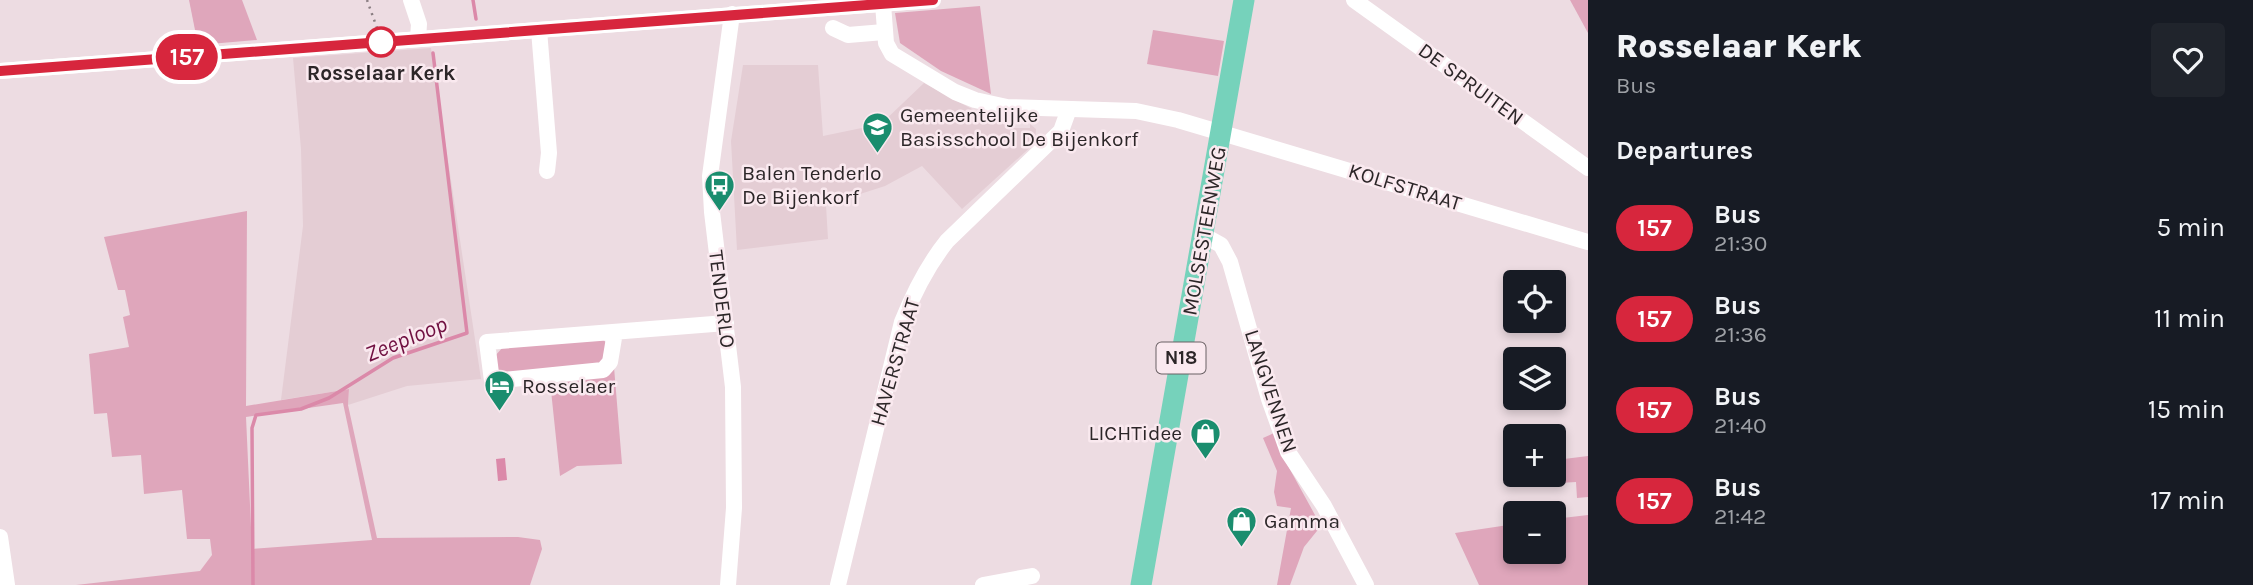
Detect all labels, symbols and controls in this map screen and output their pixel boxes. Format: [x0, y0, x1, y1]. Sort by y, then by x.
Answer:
button: heart [2151, 23, 2225, 97]
marker: Rosselaar Kerk [366, 27, 396, 57]
text: Rosselaar Kerk [1616, 27, 1861, 65]
line badge: 157 [147, 34, 227, 80]
street label: DE SPRUITEN [1414, 38, 1528, 130]
text: 157 [170, 43, 204, 71]
place label: Rosselaar Kerk [307, 61, 456, 85]
text: Bus [1616, 72, 1656, 99]
place label: Gemeentelijke Basisschool De Bijenkorf [900, 103, 1139, 151]
school or university icon: Gemeentelijke Basisschool De Bijenkorf [860, 110, 894, 154]
text: Departures [1616, 135, 1753, 166]
street label: MOLSESTEENWEG [1177, 145, 1231, 317]
street label: KOLFSTRAAT [1346, 158, 1465, 216]
place label: Balen Tenderlo De Bijenkorf [742, 161, 882, 209]
bus stop icon: Balen Tenderlo De Bijenkorf [702, 168, 736, 212]
text: Bus [1714, 199, 1761, 230]
text: 5 min [2156, 212, 2225, 243]
text: 157 [1637, 214, 1672, 242]
text: 21:30 [1714, 230, 1767, 257]
street label: TENDERLO [704, 249, 740, 349]
map controls [1503, 270, 1566, 564]
button: locate [1503, 270, 1566, 333]
text: Bus [1714, 290, 1761, 321]
street label: HAVERSTRAAT [865, 295, 925, 429]
text: 11 min [2154, 303, 2225, 334]
text: 157 [1637, 305, 1672, 333]
water label: Zeeploop [361, 310, 451, 368]
text: 21:36 [1714, 321, 1767, 348]
street label: LANGVENNEN [1240, 326, 1302, 456]
road number: N18 [1156, 342, 1206, 374]
button: layers [1503, 347, 1566, 410]
hotel icon: Rosselaer [482, 369, 516, 413]
place label: Rosselaer [522, 374, 615, 398]
text: Bus [1714, 381, 1761, 412]
text: 15 min [2148, 394, 2225, 425]
text: 157 [1637, 396, 1672, 424]
text: 21:40 [1714, 412, 1767, 439]
shop icon: LICHTidee [1188, 416, 1222, 460]
place label: LICHTidee [1089, 421, 1182, 445]
button: + [1503, 424, 1566, 487]
text: Bus [1714, 472, 1761, 503]
text: 17 min [2150, 485, 2225, 516]
text: 157 [1637, 487, 1672, 515]
button: − [1503, 501, 1566, 564]
text: 21:42 [1714, 503, 1766, 530]
shop icon: Gamma [1224, 504, 1258, 548]
place label: Gamma [1264, 509, 1340, 533]

